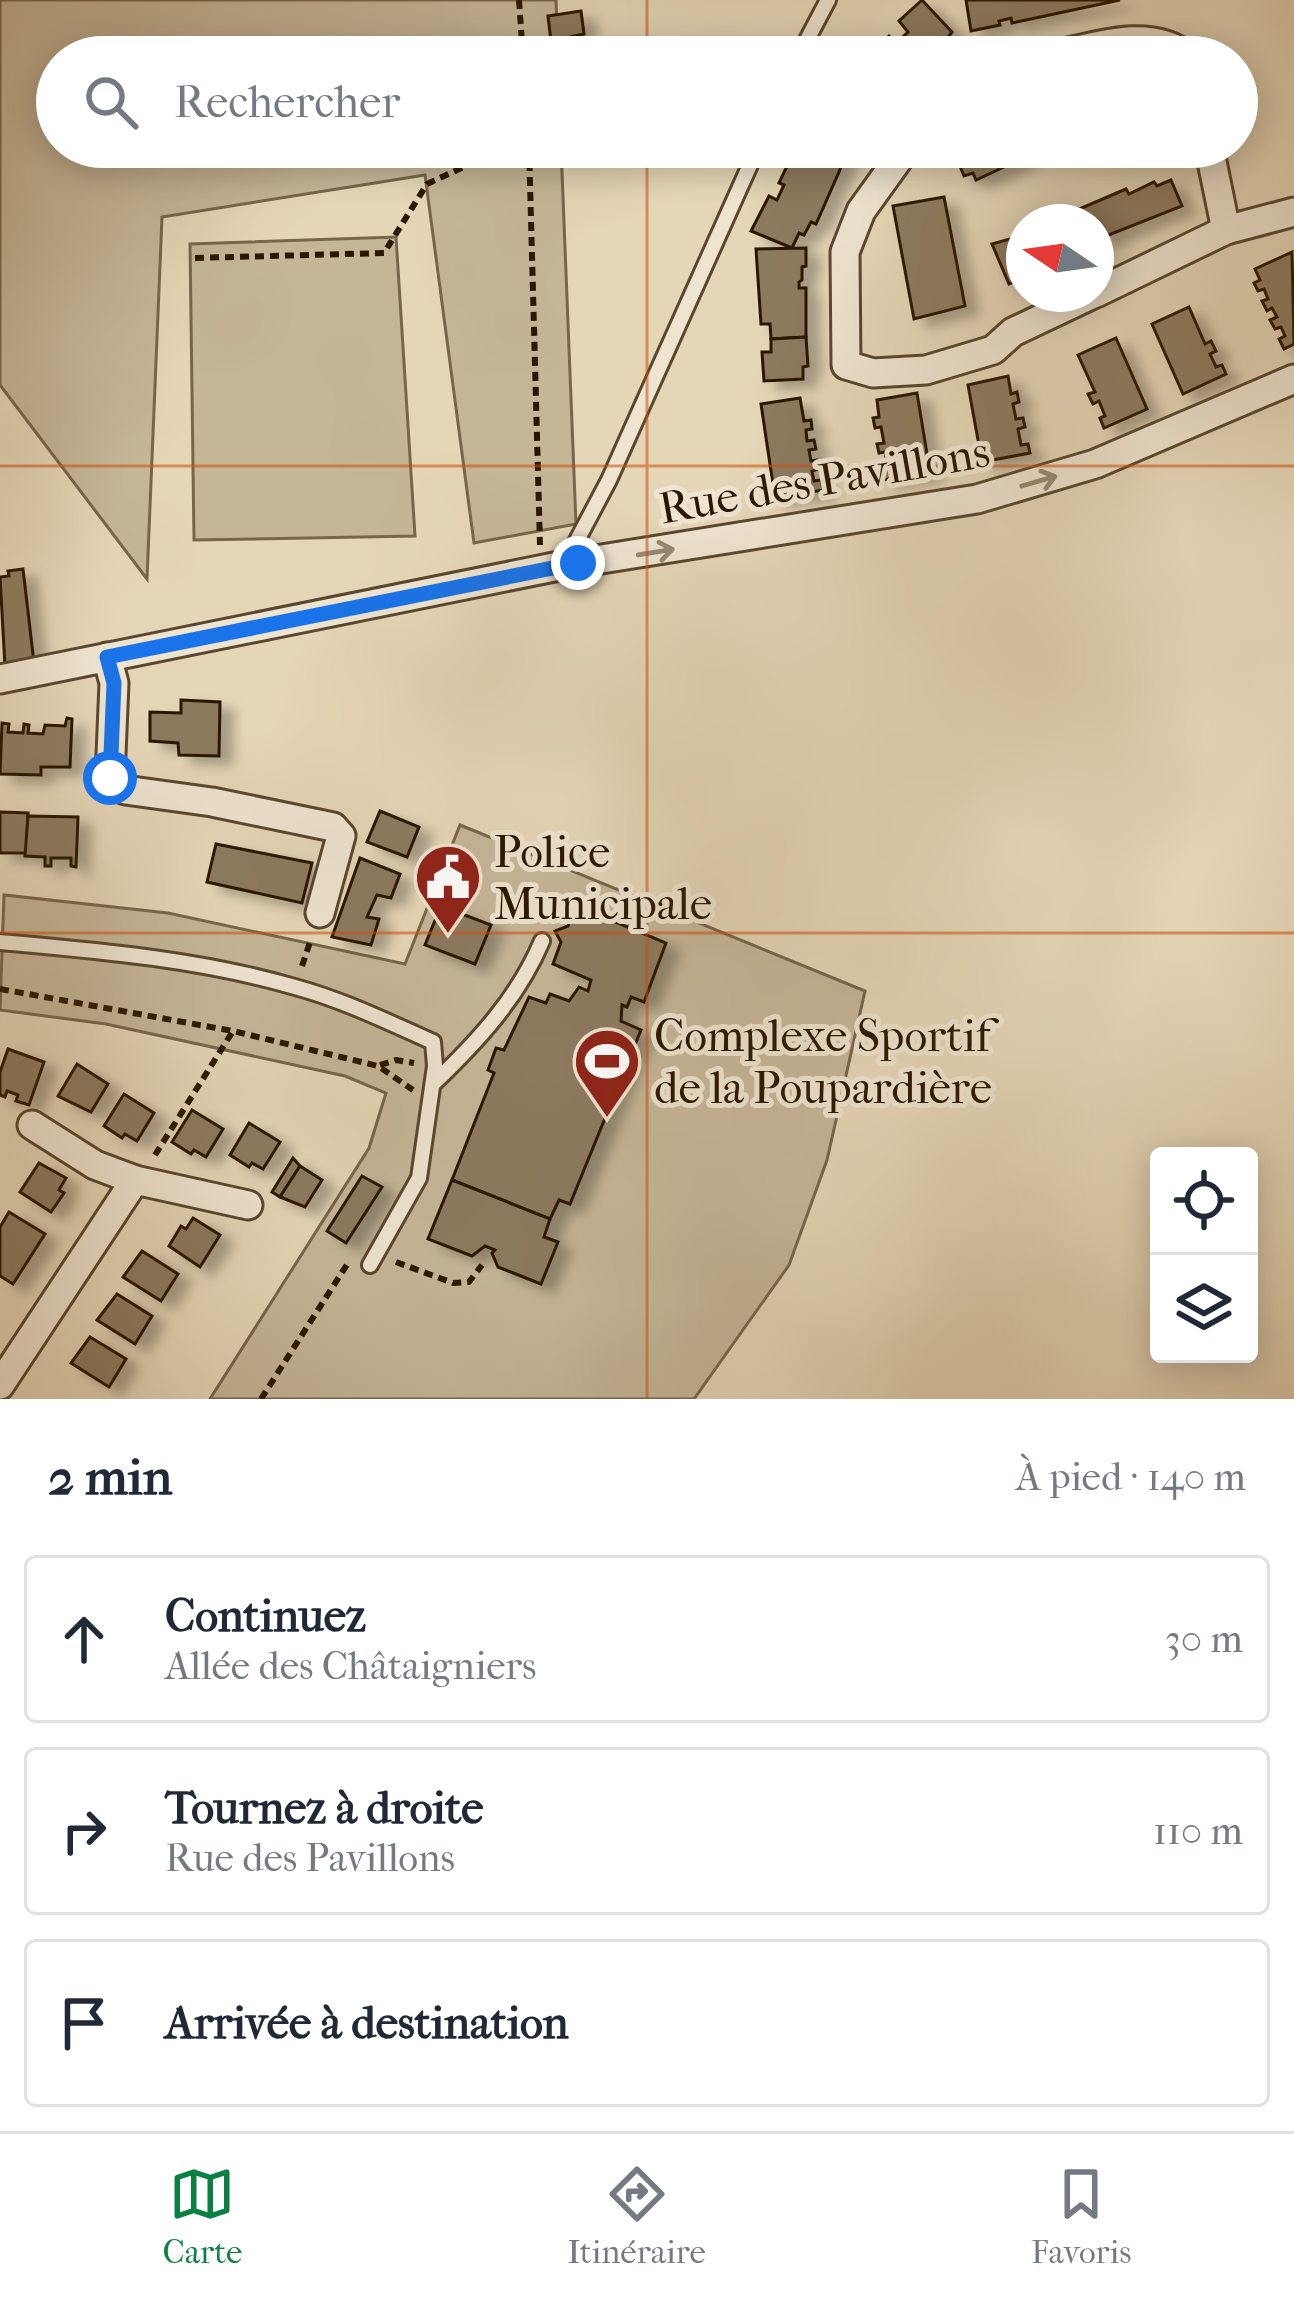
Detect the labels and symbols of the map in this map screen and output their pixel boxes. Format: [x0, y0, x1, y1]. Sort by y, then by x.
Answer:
north arrow [1006, 204, 1114, 312]
street label: Rue des Pavillons [655, 425, 994, 536]
one-way arrow [1019, 469, 1057, 491]
route end [551, 536, 605, 590]
one-way arrow [636, 540, 675, 563]
route start [83, 751, 137, 805]
place label: Police Municipale [494, 826, 712, 931]
public building icon: Police Municipale [413, 842, 483, 936]
place label: Complexe Sportif de la Poupardière [654, 1010, 1000, 1115]
sports icon: Complexe Sportif de la Poupardière [572, 1026, 642, 1120]

